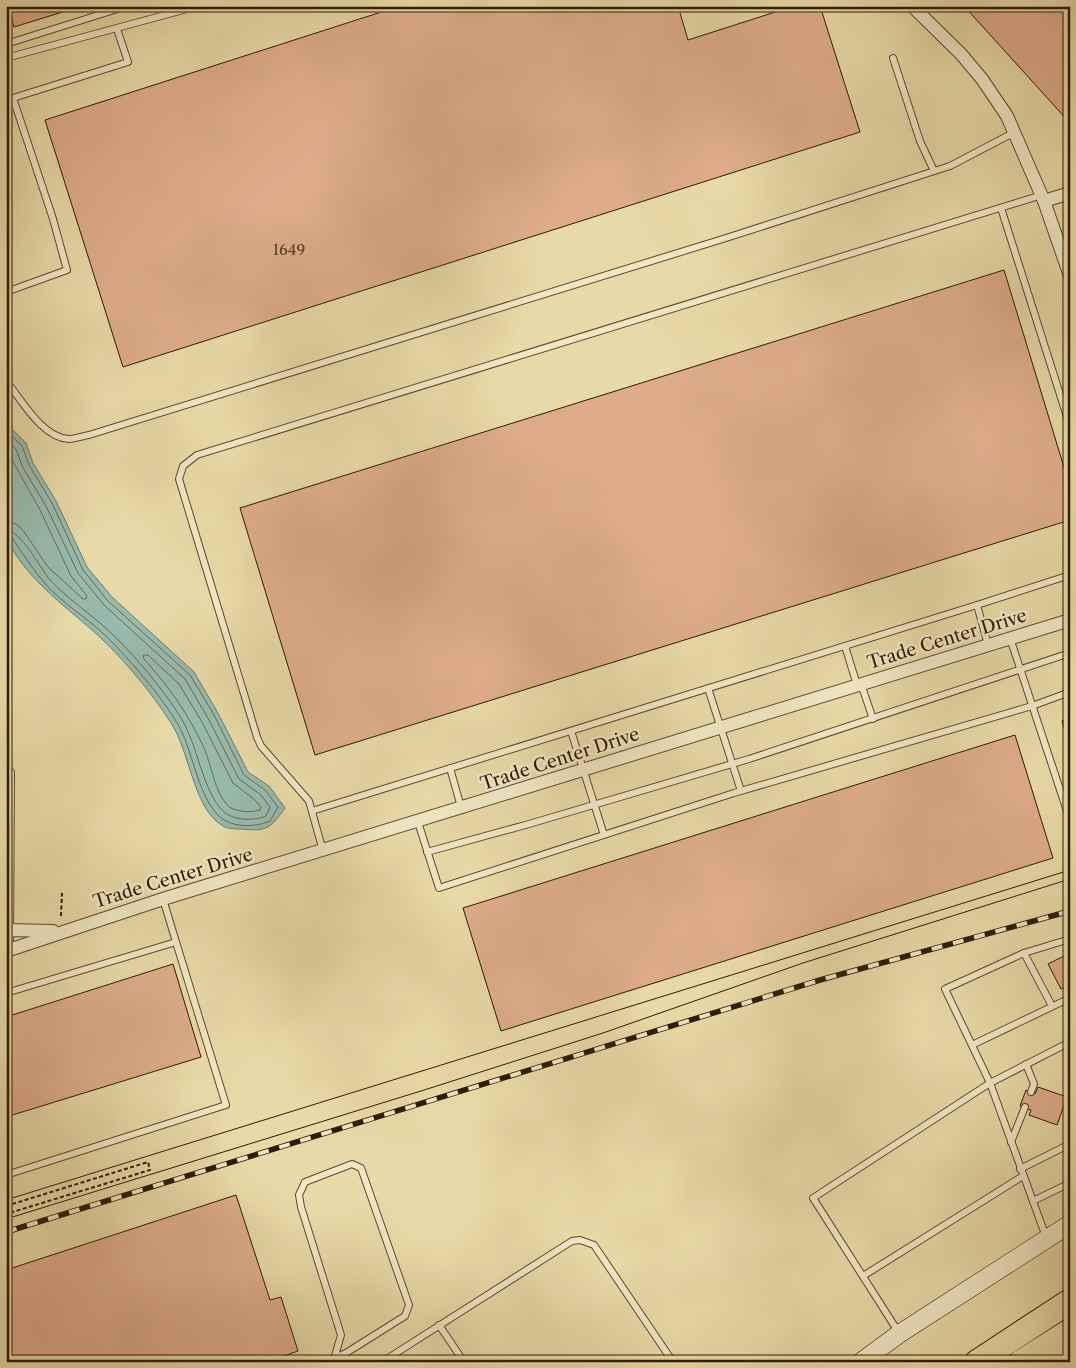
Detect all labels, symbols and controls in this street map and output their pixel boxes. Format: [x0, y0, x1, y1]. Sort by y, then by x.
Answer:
house number: 1649 [273, 240, 305, 259]
street label: Trade Center Drive [865, 604, 1029, 674]
street label: Trade Center Drive [478, 723, 642, 795]
street label: Trade Center Drive [91, 843, 255, 913]

